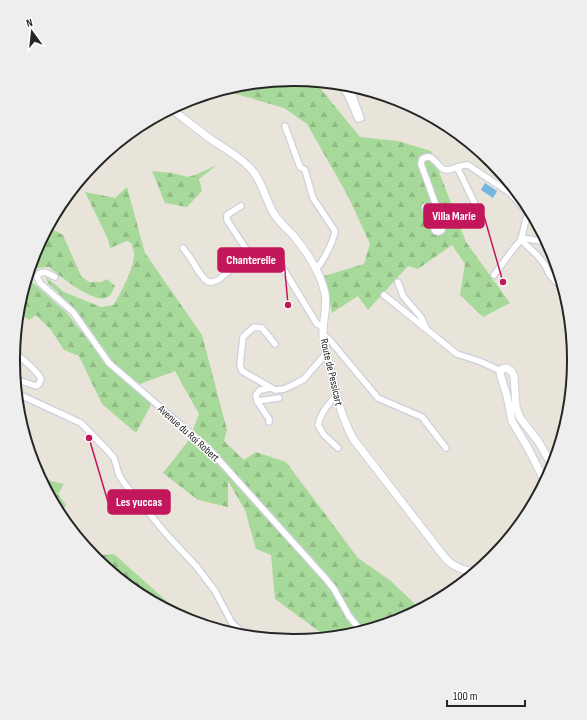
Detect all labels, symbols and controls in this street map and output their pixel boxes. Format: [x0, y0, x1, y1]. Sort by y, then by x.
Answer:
north arrow [12, 12, 52, 52]
text: N [25, 16, 34, 30]
callout: Villa Marie [424, 204, 484, 228]
text: Villa Marie [432, 209, 476, 224]
callout: Chanterelle [218, 248, 284, 272]
text: Chanterelle [226, 253, 276, 268]
street label: Route de Pessicart [317, 337, 346, 407]
street label: Avenue du Roi Robert [155, 402, 222, 465]
callout: Les yuccas [108, 490, 170, 514]
text: Les yuccas [116, 495, 162, 510]
scale bar [447, 682, 525, 708]
text: 100 m [453, 689, 478, 704]

